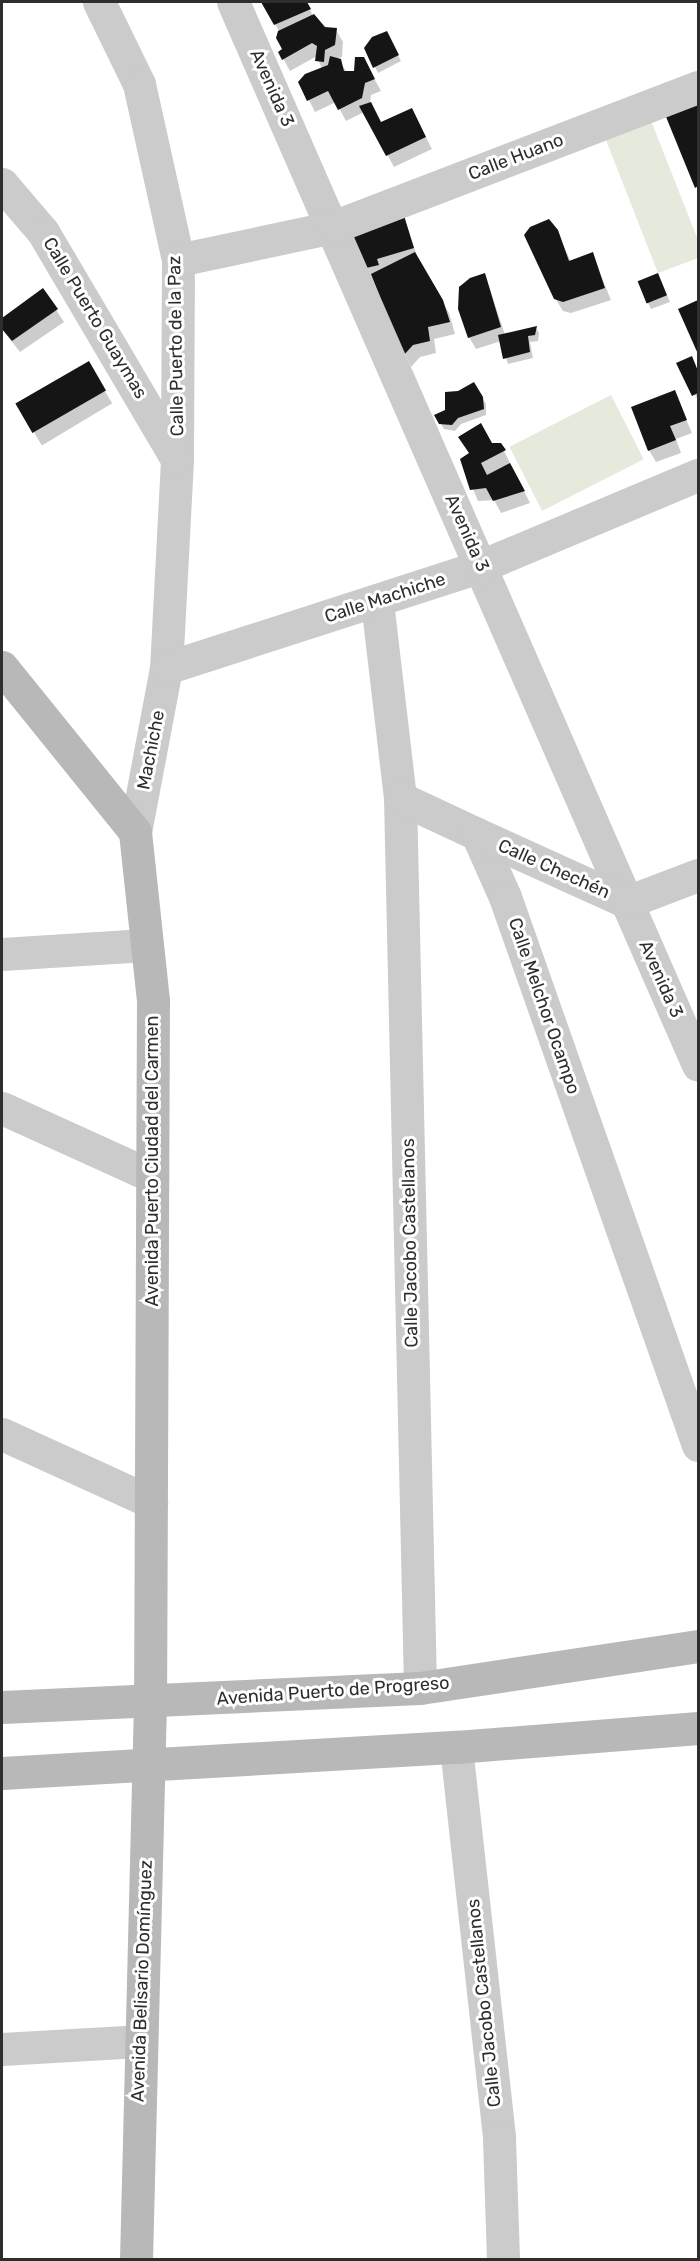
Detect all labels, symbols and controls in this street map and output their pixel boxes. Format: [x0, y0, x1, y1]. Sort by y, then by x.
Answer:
street label: Avenida 3 [245, 46, 299, 130]
street label: Calle Huano [465, 129, 567, 185]
street label: Calle Puerto Guaymas [38, 234, 152, 402]
street label: Calle Puerto de la Paz [164, 255, 188, 437]
street label: Avenida 3 [440, 491, 494, 575]
street label: Calle Machiche [322, 568, 448, 628]
street label: Machiche [133, 708, 169, 792]
street label: Calle Chechén [495, 835, 613, 903]
street label: Calle Melchor Ocampo [504, 915, 584, 1097]
street label: Avenida 3 [634, 937, 688, 1021]
street label: Avenida Puerto Ciudad del Carmen [141, 1016, 163, 1306]
street label: Calle Jacobo Castellanos [397, 1138, 423, 1348]
street label: Avenida Puerto de Progreso [216, 1672, 450, 1710]
street label: Avenida Belisario Domínguez [127, 1860, 157, 2102]
street label: Calle Jacobo Castellanos [462, 1898, 506, 2108]

